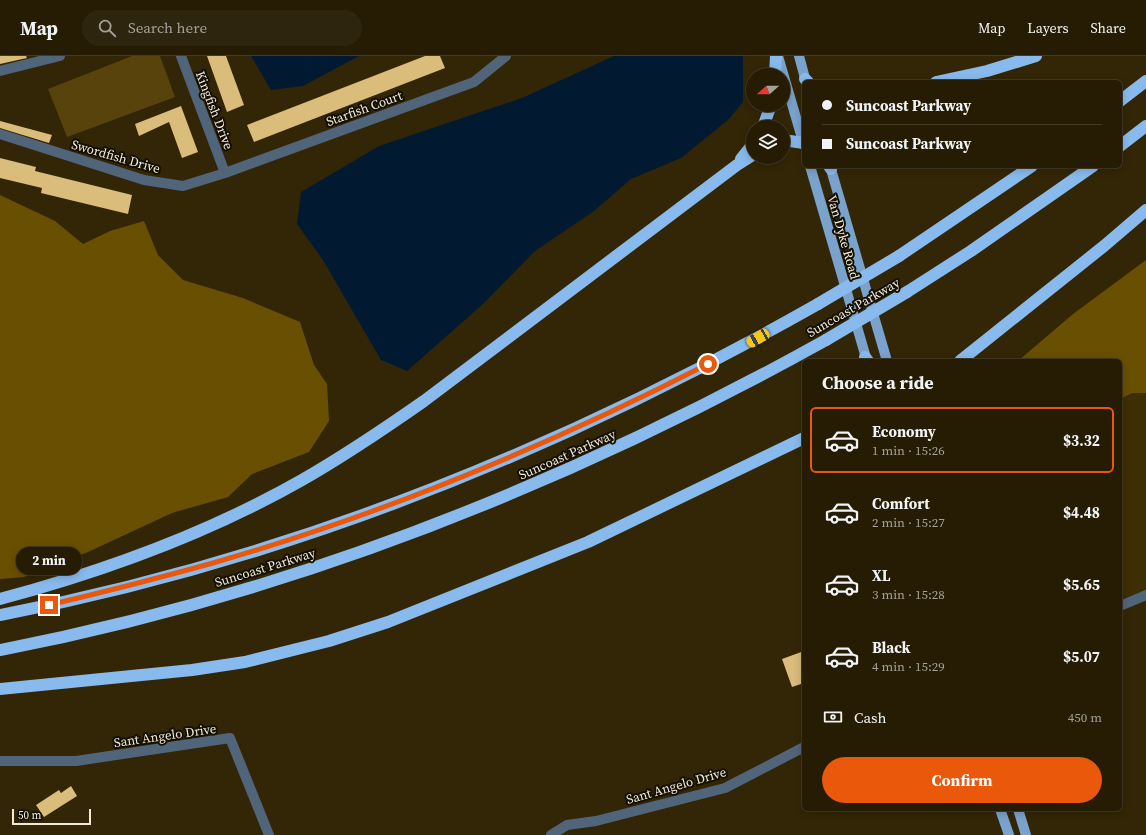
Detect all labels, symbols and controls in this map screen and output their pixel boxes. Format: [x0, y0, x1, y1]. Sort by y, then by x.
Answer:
search box [82, 10, 362, 46]
text: Map [20, 15, 58, 41]
icon: search [96, 17, 118, 39]
text: Search here [128, 17, 207, 38]
text: Map [978, 18, 1005, 38]
text: Layers [1027, 18, 1069, 38]
text: Share [1091, 18, 1126, 38]
north arrow [746, 68, 790, 112]
map controls [746, 68, 790, 164]
street label: Kingfish Drive [192, 69, 237, 152]
street label: Starfish Court [324, 87, 405, 130]
text: Suncoast Parkway [846, 95, 971, 116]
button: layers [746, 120, 790, 164]
text: Suncoast Parkway [846, 133, 971, 154]
street label: Swordfish Drive [70, 136, 163, 177]
street label: Van Dyke Road [823, 193, 864, 282]
street label: Suncoast Parkway [804, 274, 903, 341]
car [745, 327, 771, 349]
route start [699, 355, 717, 373]
text: Choose a ride [822, 370, 934, 395]
text: Economy [872, 421, 936, 442]
icon: car [824, 422, 860, 458]
street label: Suncoast Parkway [516, 425, 619, 483]
text: $3.32 [1063, 430, 1100, 451]
text: 1 min · 15:26 [872, 442, 945, 459]
text: Comfort [872, 493, 930, 514]
icon: car [824, 494, 860, 530]
text: $4.48 [1063, 502, 1100, 523]
text: 2 min · 15:27 [872, 514, 945, 531]
street label: Suncoast Parkway [213, 544, 318, 591]
callout: 2 min [16, 547, 82, 575]
text: 2 min [32, 552, 66, 569]
text: XL [872, 565, 891, 586]
icon: car [824, 566, 860, 602]
text: $5.65 [1063, 574, 1100, 595]
text: 3 min · 15:28 [872, 586, 945, 603]
route end [40, 596, 58, 614]
text: Black [872, 637, 911, 658]
icon: car [824, 638, 860, 674]
text: $5.07 [1063, 646, 1100, 667]
text: 4 min · 15:29 [872, 658, 945, 675]
icon: cash [822, 706, 844, 728]
text: Cash [854, 707, 886, 728]
text: 450 m [1068, 709, 1102, 726]
street label: Sant Angelo Drive [113, 720, 218, 751]
button: Confirm [822, 757, 1102, 803]
street label: Sant Angelo Drive [624, 763, 728, 808]
scale bar [12, 807, 91, 826]
text: 50 m [18, 808, 41, 823]

